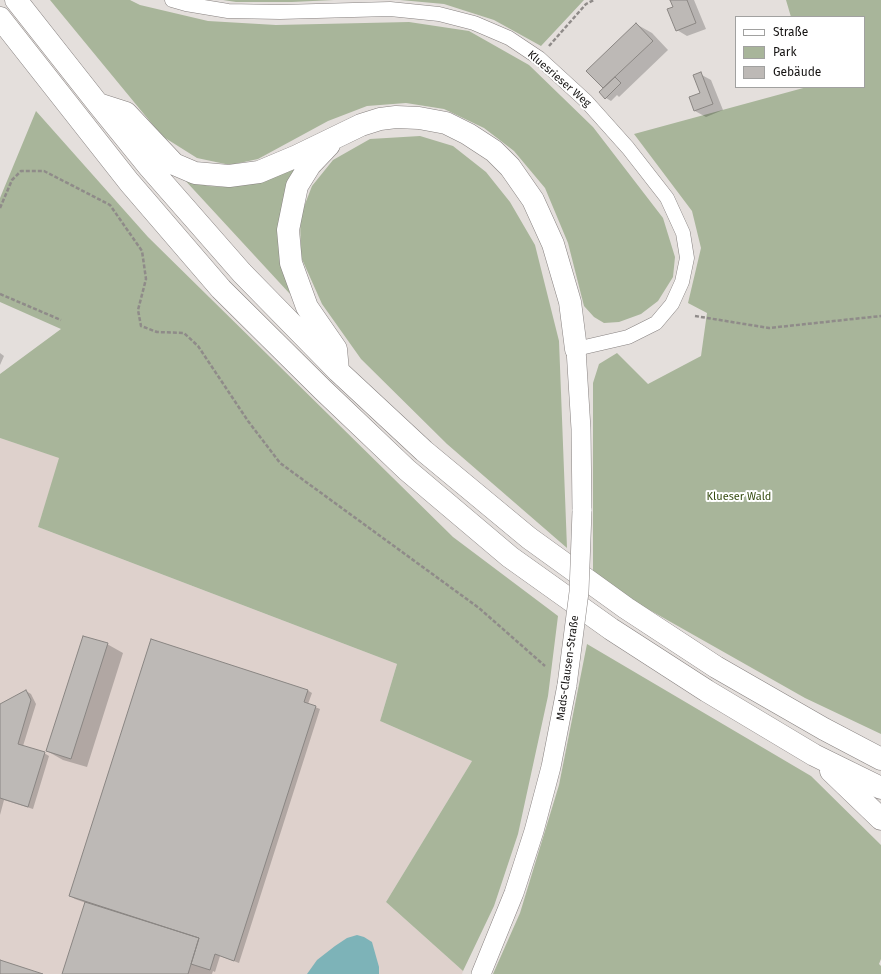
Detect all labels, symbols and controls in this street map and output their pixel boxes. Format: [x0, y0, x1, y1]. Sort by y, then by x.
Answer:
legend [735, 16, 865, 88]
text: Straße [773, 25, 808, 39]
text: Park [773, 45, 797, 59]
street label: Kluesrieser Weg [525, 48, 593, 110]
text: Gebäude [773, 65, 821, 79]
park label: Klueser Wald [707, 490, 771, 504]
street label: Mads-Clausen-Straße [554, 615, 582, 721]

